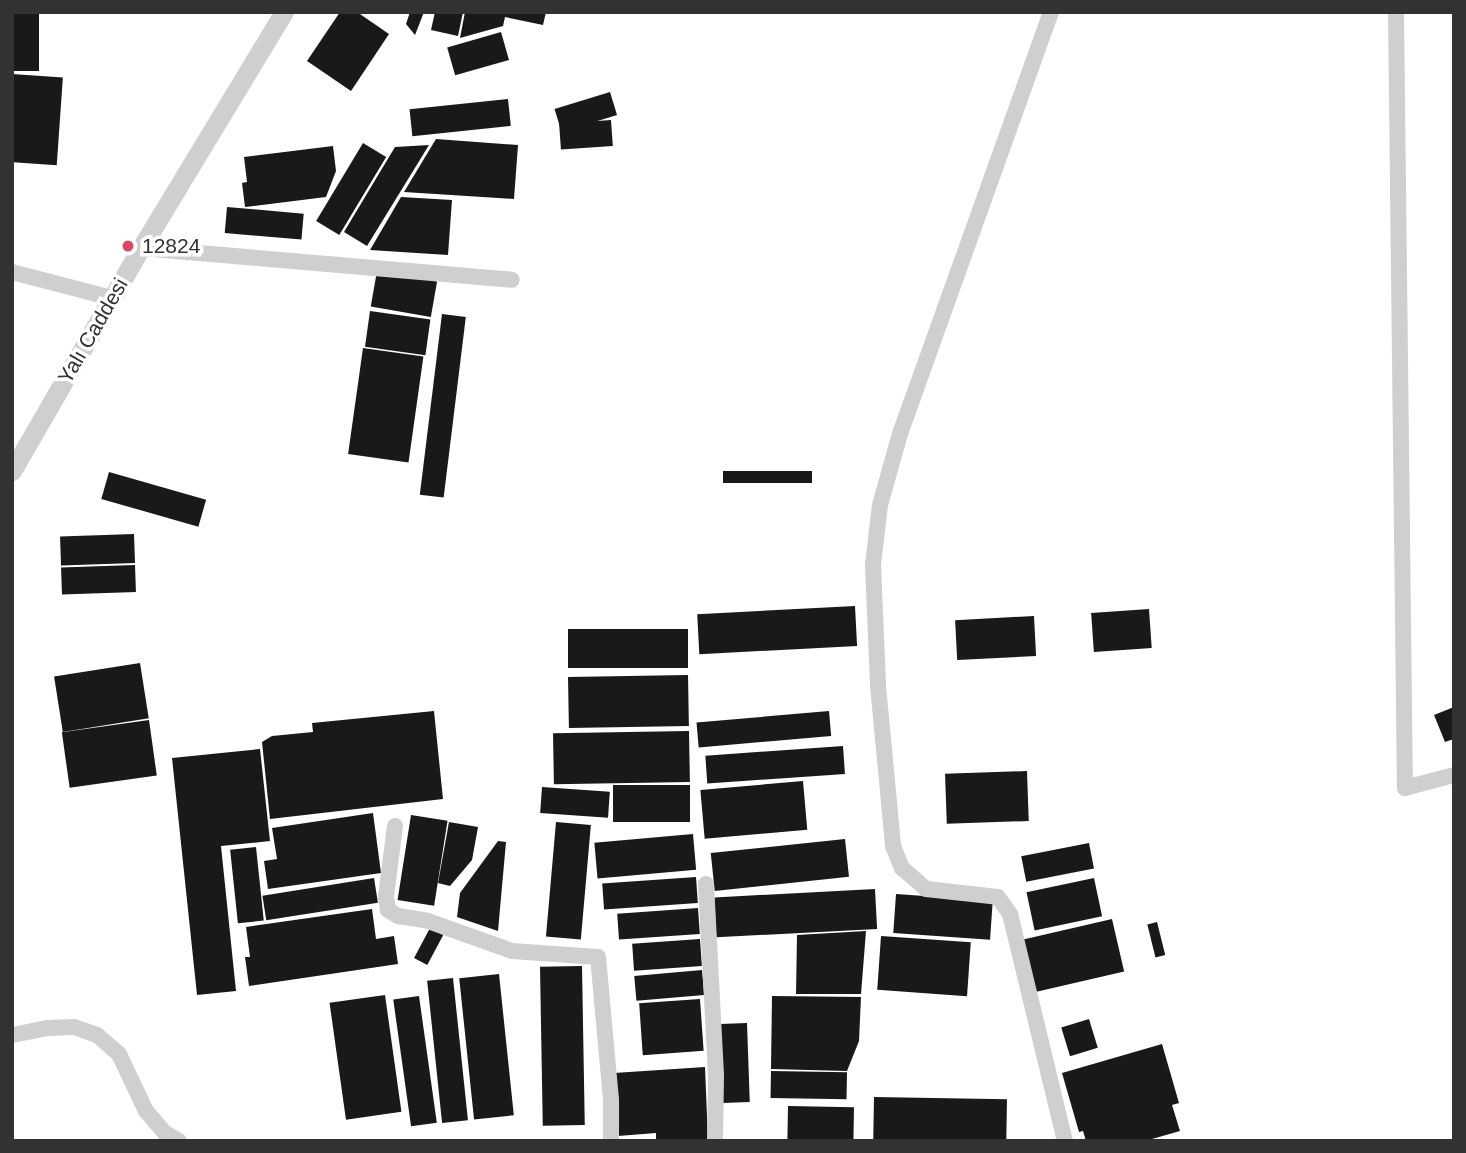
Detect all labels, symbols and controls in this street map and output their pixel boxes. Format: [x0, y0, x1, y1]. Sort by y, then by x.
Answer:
place label: 12824 [142, 233, 200, 259]
marker: 12824 [120, 238, 136, 254]
street label: Yalı Caddesi [53, 274, 133, 388]

